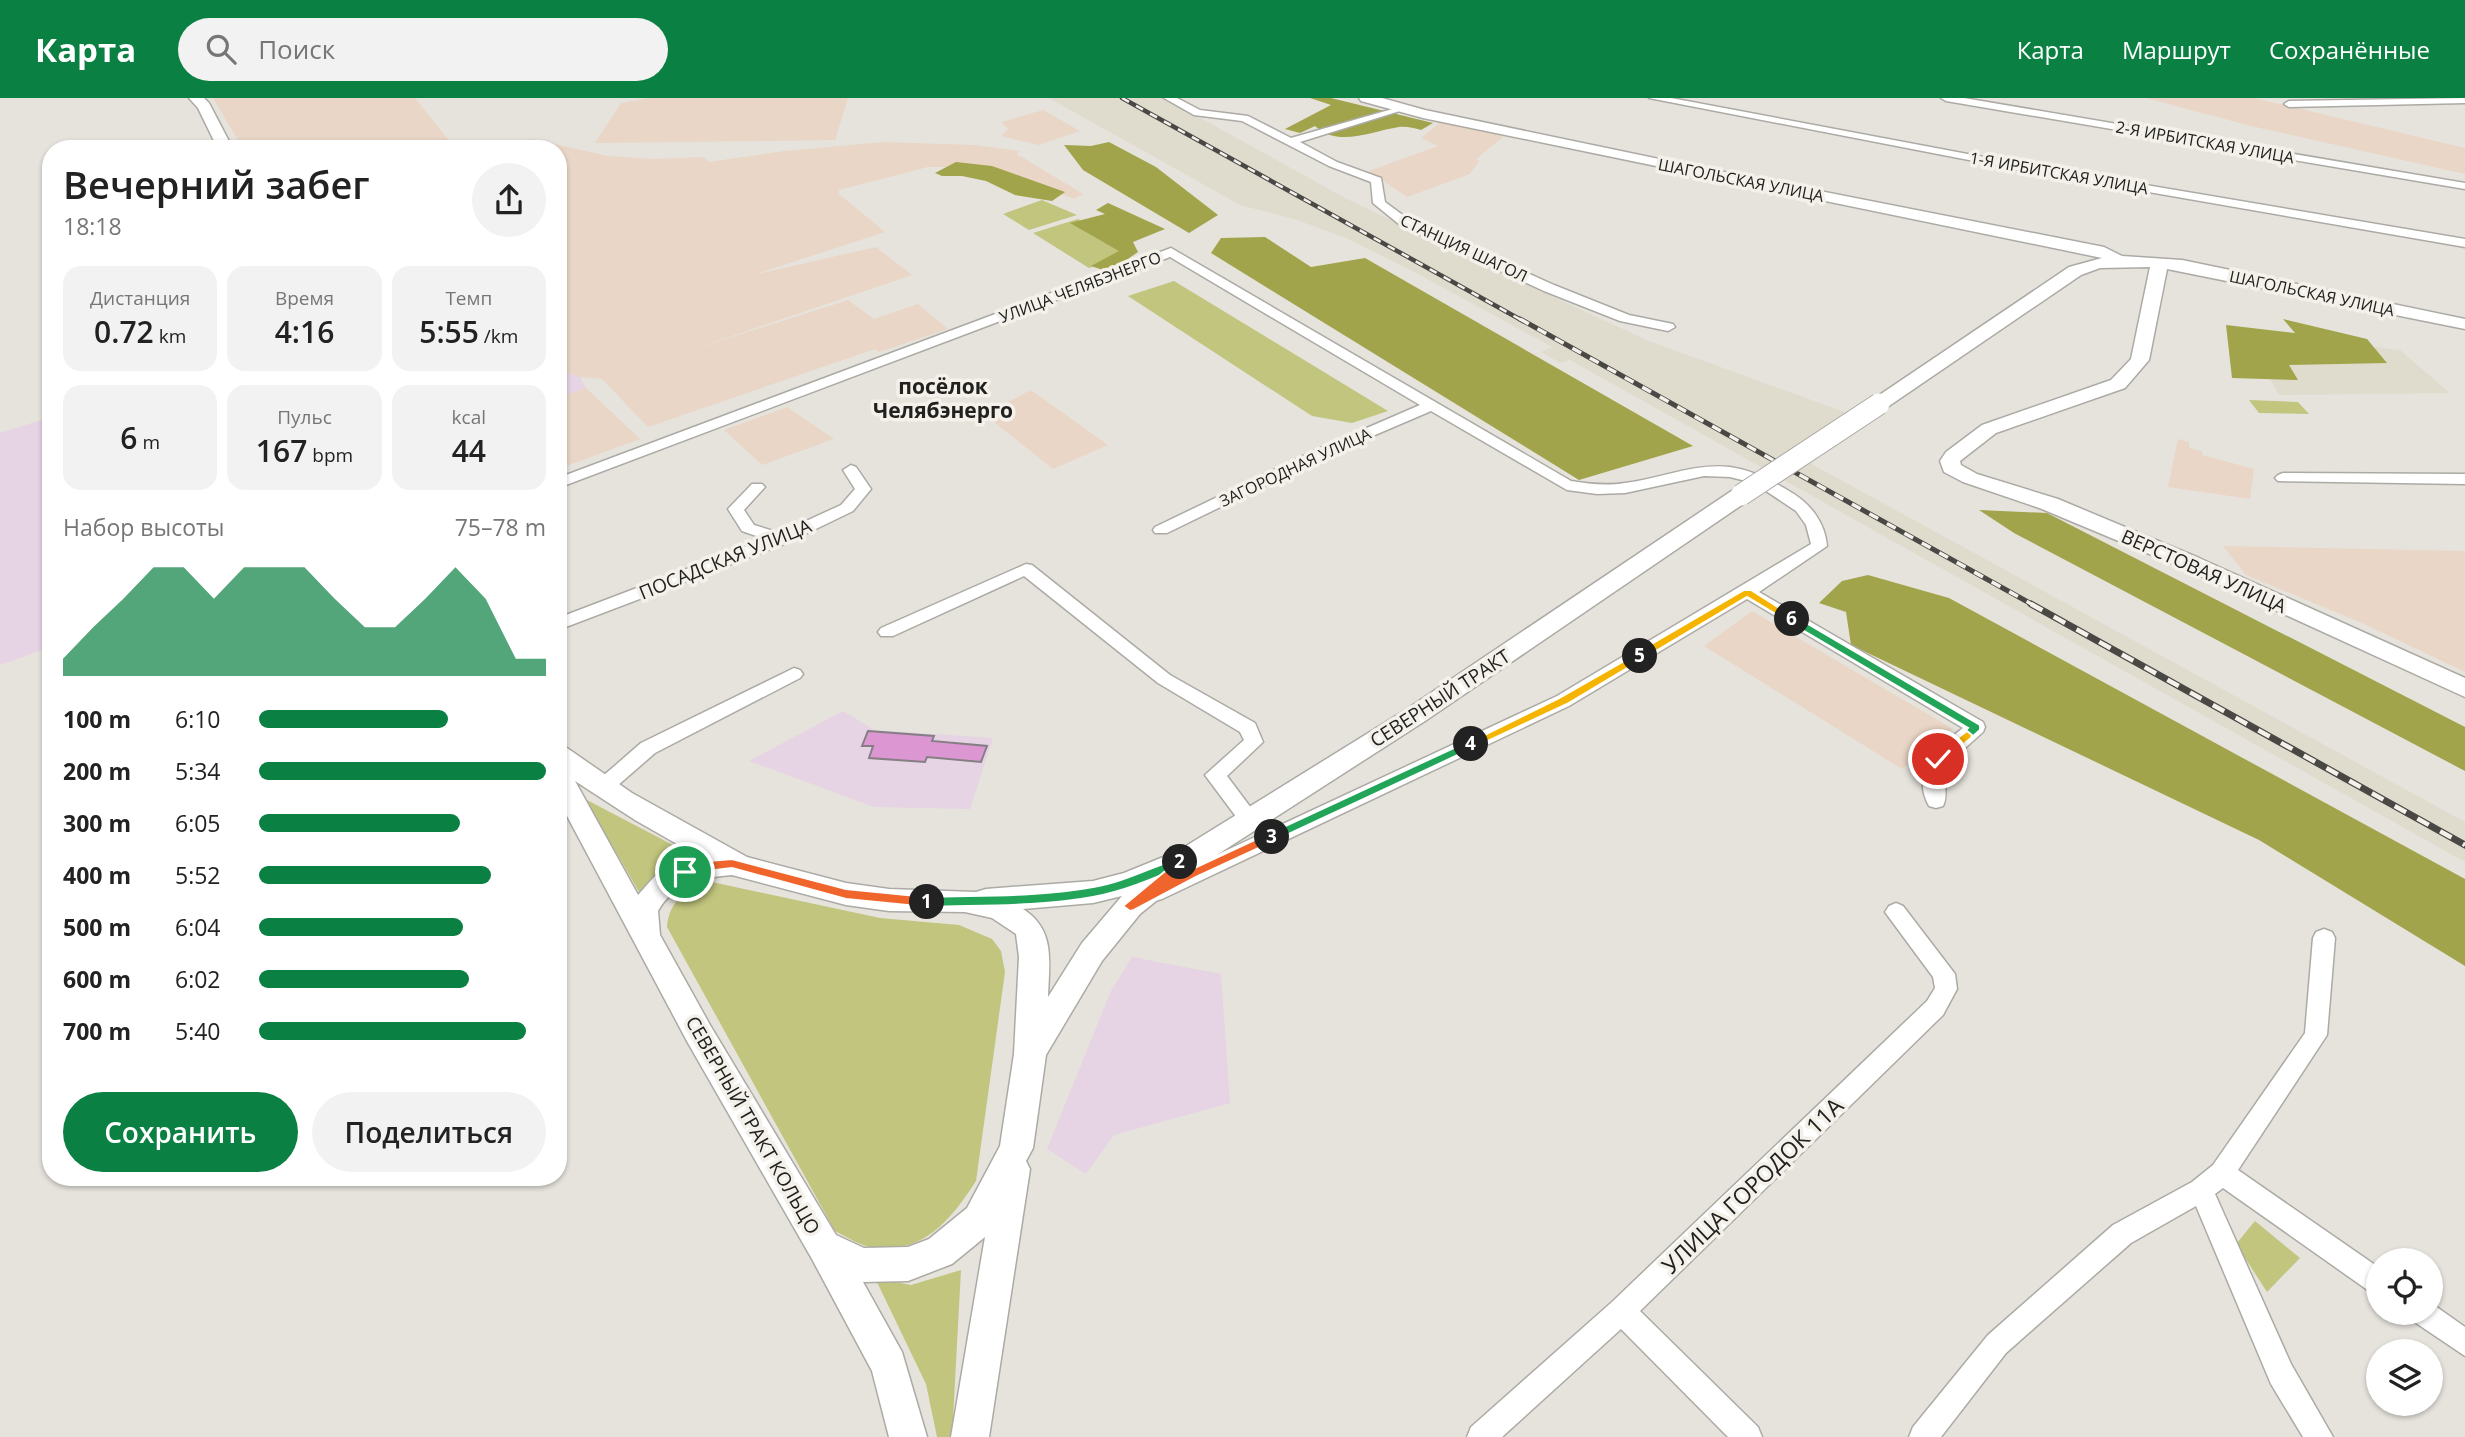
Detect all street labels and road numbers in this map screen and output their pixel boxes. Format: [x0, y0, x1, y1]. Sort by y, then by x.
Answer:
street label: 2-Я ИРБИТСКАЯ УЛИЦА [2114, 115, 2297, 169]
street label: 1-Я ИРБИТСКАЯ УЛИЦА [1968, 146, 2151, 200]
street label: ШАГОЛЬСКАЯ УЛИЦА [1656, 153, 1827, 207]
street label: СТАНЦИЯ ШАГОЛ [1397, 209, 1531, 287]
street label: УЛИЦА ЧЕЛЯБЭНЕРГО [996, 246, 1164, 328]
street label: ШАГОЛЬСКАЯ УЛИЦА [2227, 265, 2397, 321]
street label: ЗАГОРОДНАЯ УЛИЦА [1216, 422, 1375, 512]
street label: ПОСАДСКАЯ УЛИЦА [635, 513, 815, 605]
street label: ВЕРСТОВАЯ УЛИЦА [2117, 523, 2291, 619]
street label: СЕВЕРНЫЙ ТРАКТ [1365, 643, 1516, 753]
street label: СЕВЕРНЫЙ ТРАКТ КОЛЬЦО [680, 1011, 826, 1239]
street label: УЛИЦА ГОРОДОК 11А [1654, 1089, 1850, 1280]

